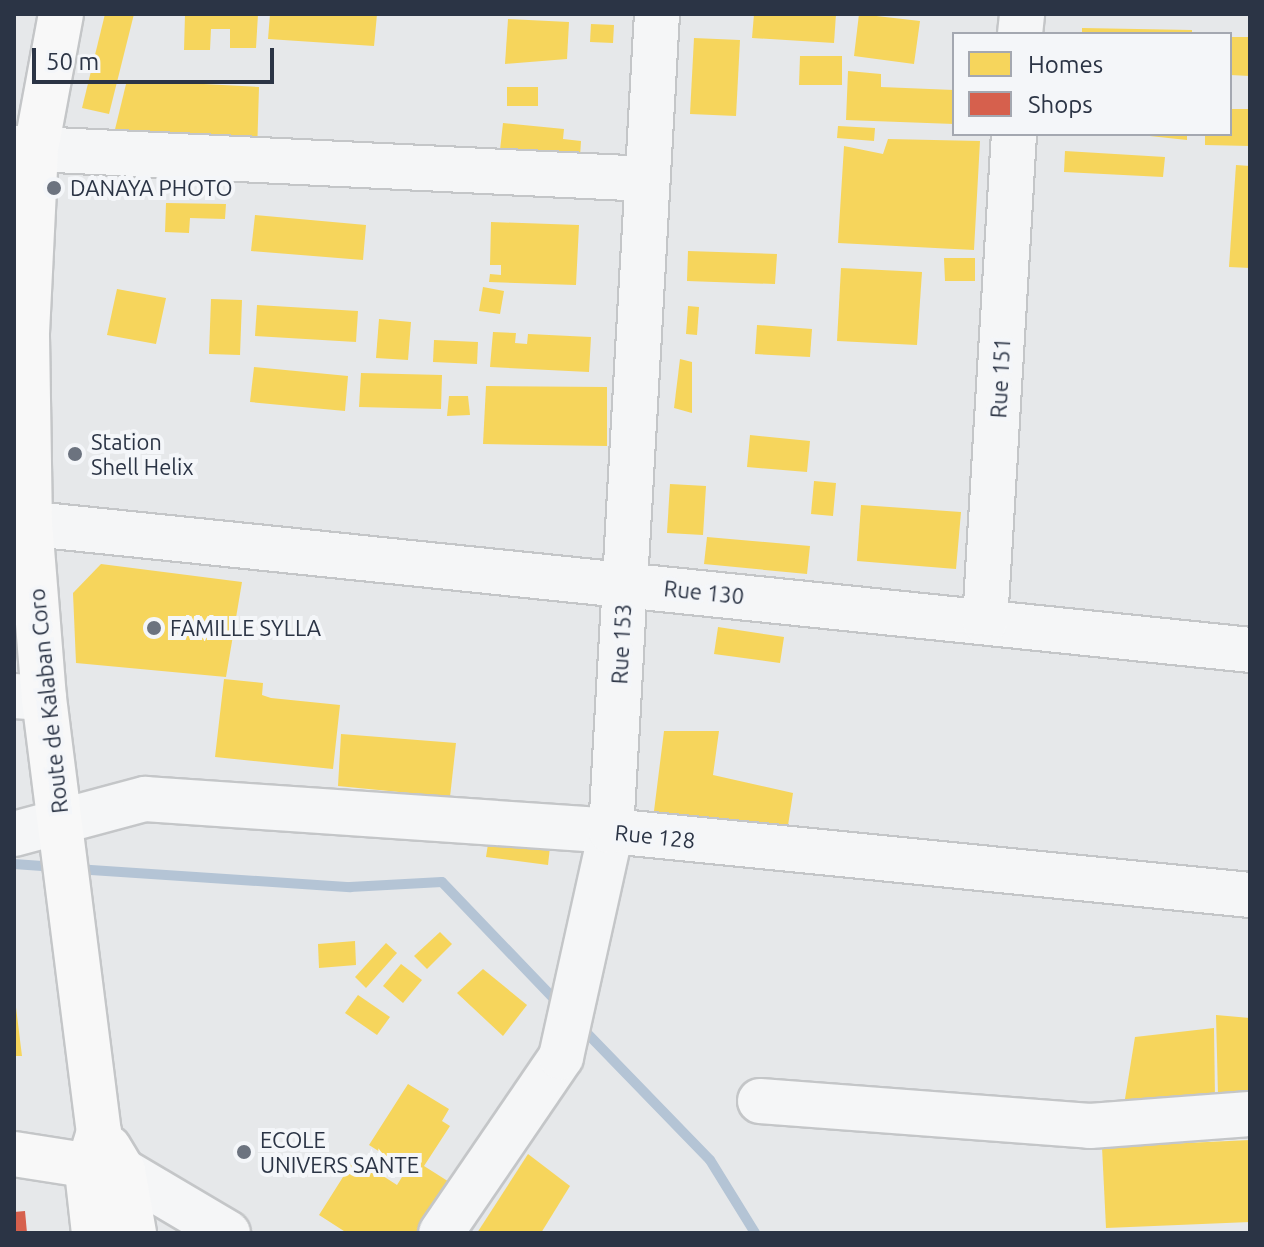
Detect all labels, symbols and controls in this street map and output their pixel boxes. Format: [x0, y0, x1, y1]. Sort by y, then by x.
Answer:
scale bar [36, 32, 278, 82]
legend [952, 32, 1232, 136]
text: 50 m [46, 48, 99, 75]
text: Homes [1028, 51, 1103, 78]
text: Shops [1028, 91, 1093, 118]
place label: DANAYA PHOTO [70, 175, 233, 201]
marker: DANAYA PHOTO [45, 179, 63, 197]
street label: Rue 151 [985, 337, 1015, 419]
place label: Station Shell Helix [91, 428, 193, 480]
marker: Station Shell Helix [66, 445, 84, 463]
street label: Rue 130 [663, 575, 745, 609]
street label: Route de Kalaban Coro [23, 587, 73, 815]
street label: Rue 153 [606, 603, 636, 685]
place label: FAMILLE SYLLA [170, 615, 321, 641]
marker: FAMILLE SYLLA [145, 619, 163, 637]
street label: Rue 128 [614, 819, 696, 853]
place label: ECOLE UNIVERS SANTE [260, 1126, 419, 1178]
marker: ECOLE UNIVERS SANTE [235, 1143, 253, 1161]

